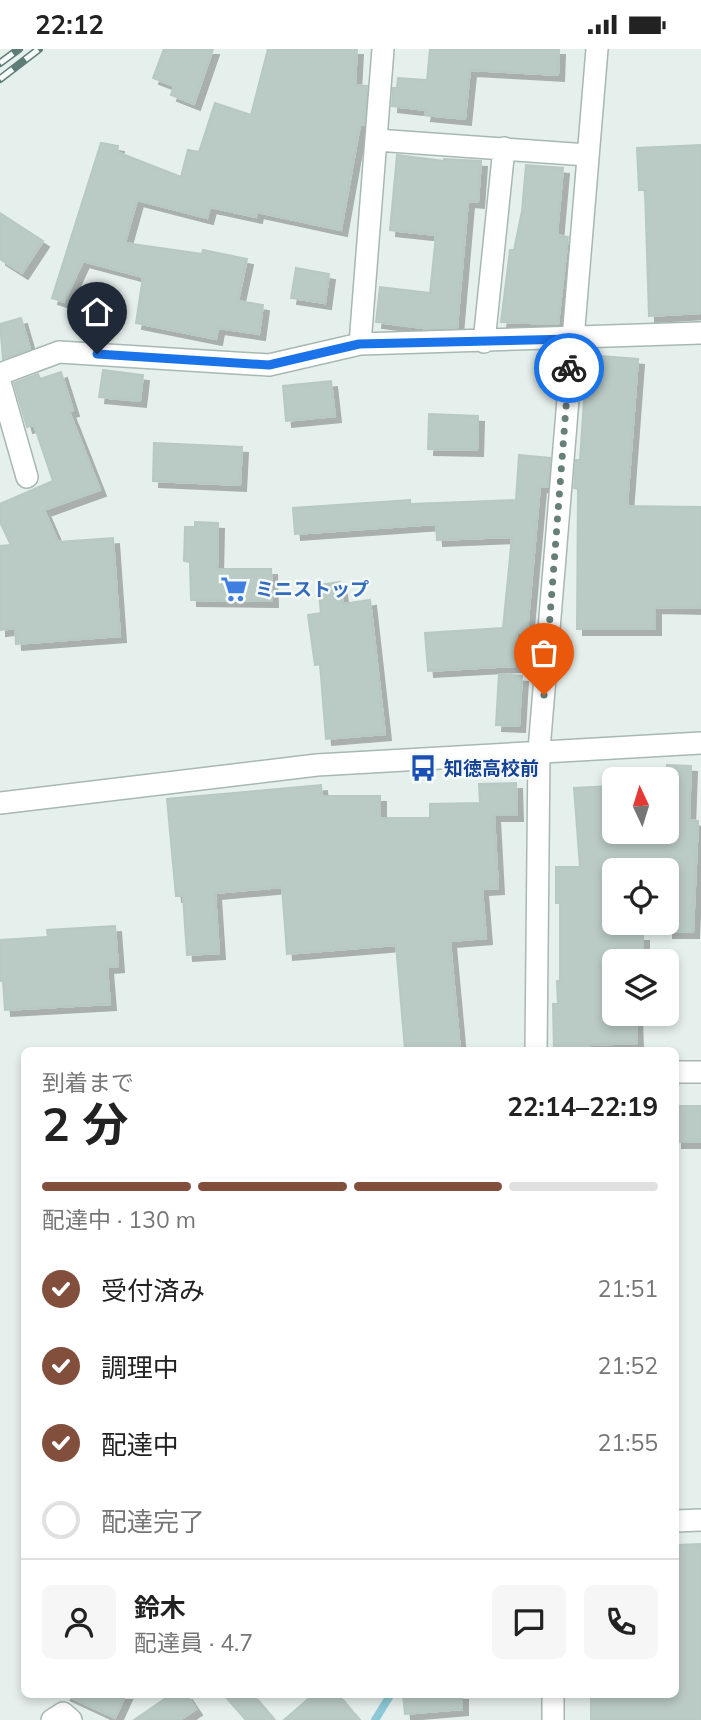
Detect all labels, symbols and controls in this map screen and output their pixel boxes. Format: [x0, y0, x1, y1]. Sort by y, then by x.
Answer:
text: 22:12 [35, 8, 104, 41]
pin [67, 282, 127, 354]
icon: home [78, 293, 116, 331]
courier [534, 333, 604, 403]
icon: bike [550, 349, 588, 387]
supermarket icon: ミニストップ [219, 574, 249, 604]
place label: ミニストップ [255, 577, 369, 601]
pin [514, 623, 574, 695]
icon: bag [525, 634, 563, 672]
bus stop icon: 知徳高校前 [408, 753, 438, 783]
place label: 知徳高校前 [444, 756, 539, 780]
north arrow [602, 767, 679, 843]
map controls [602, 767, 679, 1026]
button: locate [602, 858, 679, 935]
button: layers [602, 949, 679, 1026]
text: 到着まで [42, 1068, 134, 1097]
text: 22:14–22:19 [507, 1090, 658, 1123]
text: 2 分 [42, 1095, 128, 1153]
text: 配達中 · 130 m [42, 1205, 196, 1234]
icon: check [42, 1270, 80, 1308]
text: 受付済み [101, 1274, 205, 1307]
text: 21:51 [598, 1274, 658, 1303]
icon: check [42, 1347, 80, 1385]
text: 調理中 [101, 1351, 179, 1384]
text: 21:52 [598, 1351, 658, 1380]
icon: check [42, 1424, 80, 1462]
text: 配達中 [101, 1428, 179, 1461]
text: 21:55 [598, 1428, 658, 1457]
text: 配達完了 [101, 1505, 205, 1538]
button: person [42, 1585, 116, 1659]
button: chat [492, 1585, 566, 1659]
button: phone [584, 1585, 658, 1659]
text: 鈴木 [134, 1591, 186, 1624]
text: 配達員 · 4.7 [134, 1628, 253, 1657]

